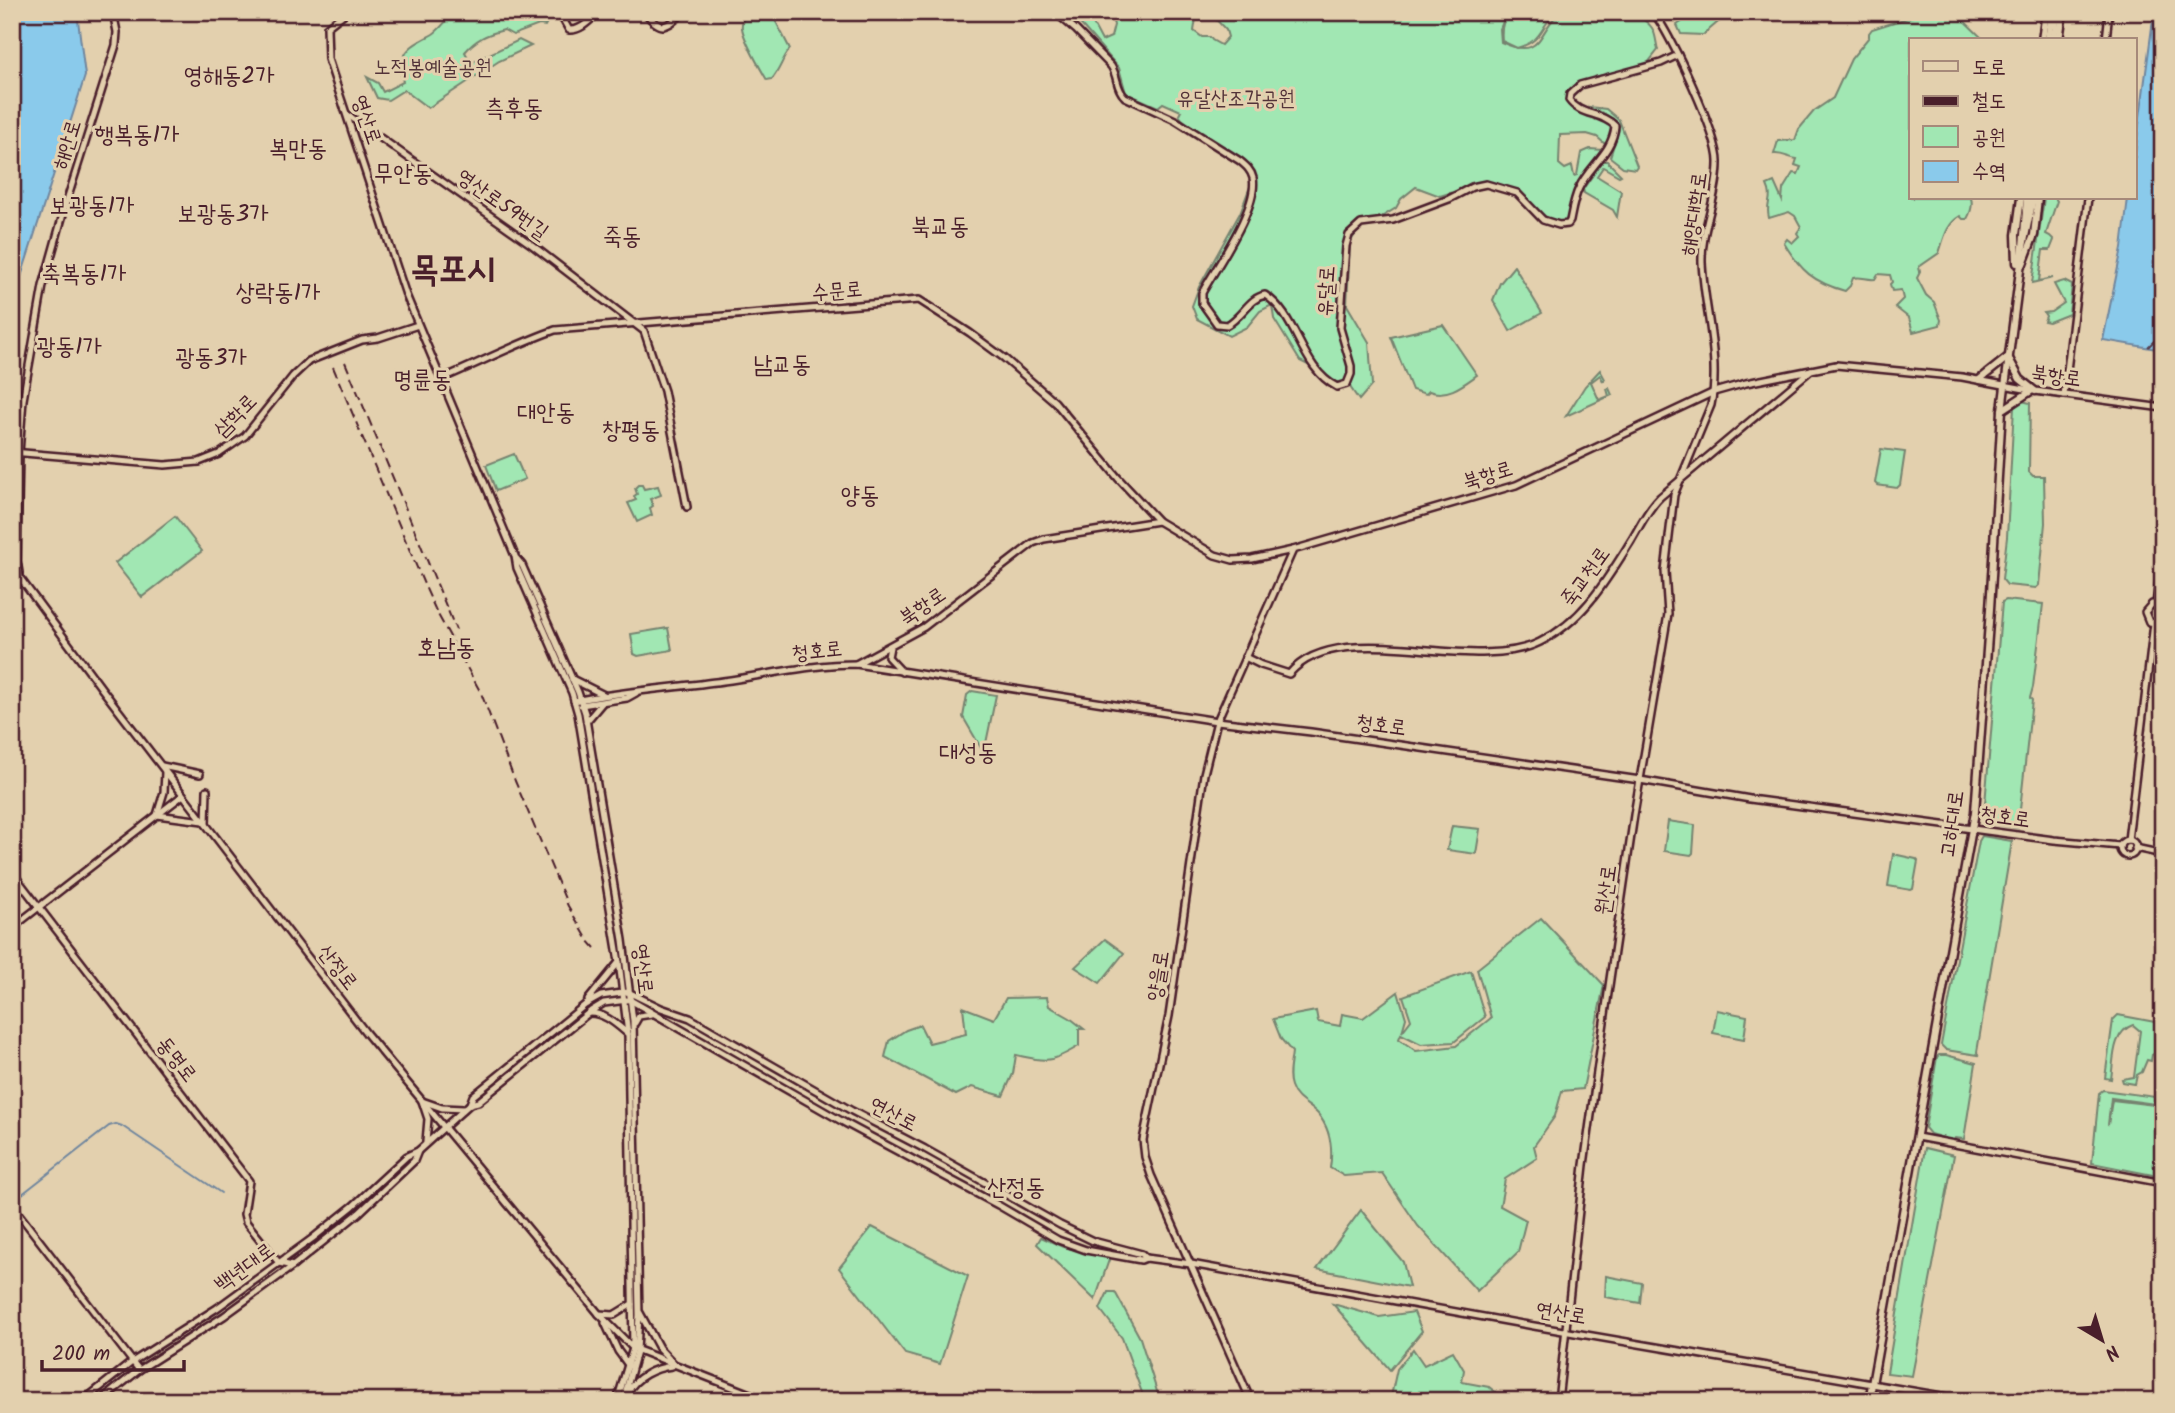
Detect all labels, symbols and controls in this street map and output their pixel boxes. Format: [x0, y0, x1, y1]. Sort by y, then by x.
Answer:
legend [1909, 38, 2136, 200]
park label: 노적봉예술공원 [374, 52, 492, 85]
text: 도로 [1972, 52, 2006, 85]
district label: 영해동2가 [183, 57, 275, 96]
park label: 유달산조각공원 [1177, 83, 1295, 116]
text: 철도 [1972, 86, 2006, 119]
district label: 측후동 [485, 90, 543, 129]
street label: 영산로 [342, 91, 390, 149]
street label: 해안로 [45, 116, 91, 174]
district label: 행복동1가 [95, 116, 179, 155]
text: 공원 [1972, 122, 2006, 155]
district label: 복만동 [269, 130, 327, 169]
district label: 무안동 [374, 155, 432, 194]
text: 수역 [1972, 156, 2006, 189]
street label: 영산로59번길 [449, 161, 555, 249]
street label: 해양대학로 [1673, 170, 1717, 258]
district label: 보광동1가 [50, 187, 134, 226]
district label: 보광동3가 [178, 195, 268, 234]
district label: 북교동 [911, 208, 969, 247]
district label: 죽동 [603, 218, 641, 257]
district label: 목포시 [411, 243, 495, 299]
district label: 축복동1가 [42, 255, 126, 294]
street label: 유달로 [1309, 265, 1345, 317]
street label: 수문로 [810, 273, 864, 311]
district label: 상락동1가 [236, 274, 320, 313]
district label: 광동1가 [36, 328, 102, 367]
district label: 광동3가 [175, 339, 247, 378]
district label: 남교동 [753, 346, 811, 385]
street label: 북항로 [2029, 357, 2083, 397]
district label: 명륜동 [393, 361, 451, 400]
street label: 삼학로 [206, 386, 266, 446]
district label: 대안동 [517, 394, 575, 433]
district label: 창평동 [602, 412, 660, 451]
street label: 북항로 [1459, 453, 1517, 499]
district label: 양동 [841, 477, 879, 516]
street label: 죽교천로 [1553, 540, 1619, 614]
street label: 북항로 [893, 579, 953, 635]
district label: 호남동 [417, 629, 475, 668]
street label: 청호로 [790, 633, 844, 671]
street label: 청호로 [1354, 706, 1408, 746]
district label: 대성동 [939, 734, 997, 773]
street label: 고하대로 [1932, 788, 1974, 860]
street label: 청호로 [1978, 798, 2032, 838]
street label: 원산로 [1587, 863, 1627, 917]
street label: 산정로 [308, 938, 366, 998]
street label: 영산로 [623, 942, 661, 996]
street label: 양을로 [1139, 948, 1179, 1004]
street label: 동명로 [147, 1030, 205, 1090]
street label: 연산로 [863, 1089, 923, 1141]
district label: 산정동 [987, 1169, 1045, 1208]
street label: 백년대로 [208, 1235, 282, 1301]
street label: 연산로 [1533, 1294, 1589, 1334]
north arrow [2066, 1304, 2136, 1374]
scale bar [42, 1329, 184, 1373]
text: N [2097, 1336, 2125, 1367]
text: 200 m [52, 1338, 110, 1371]

